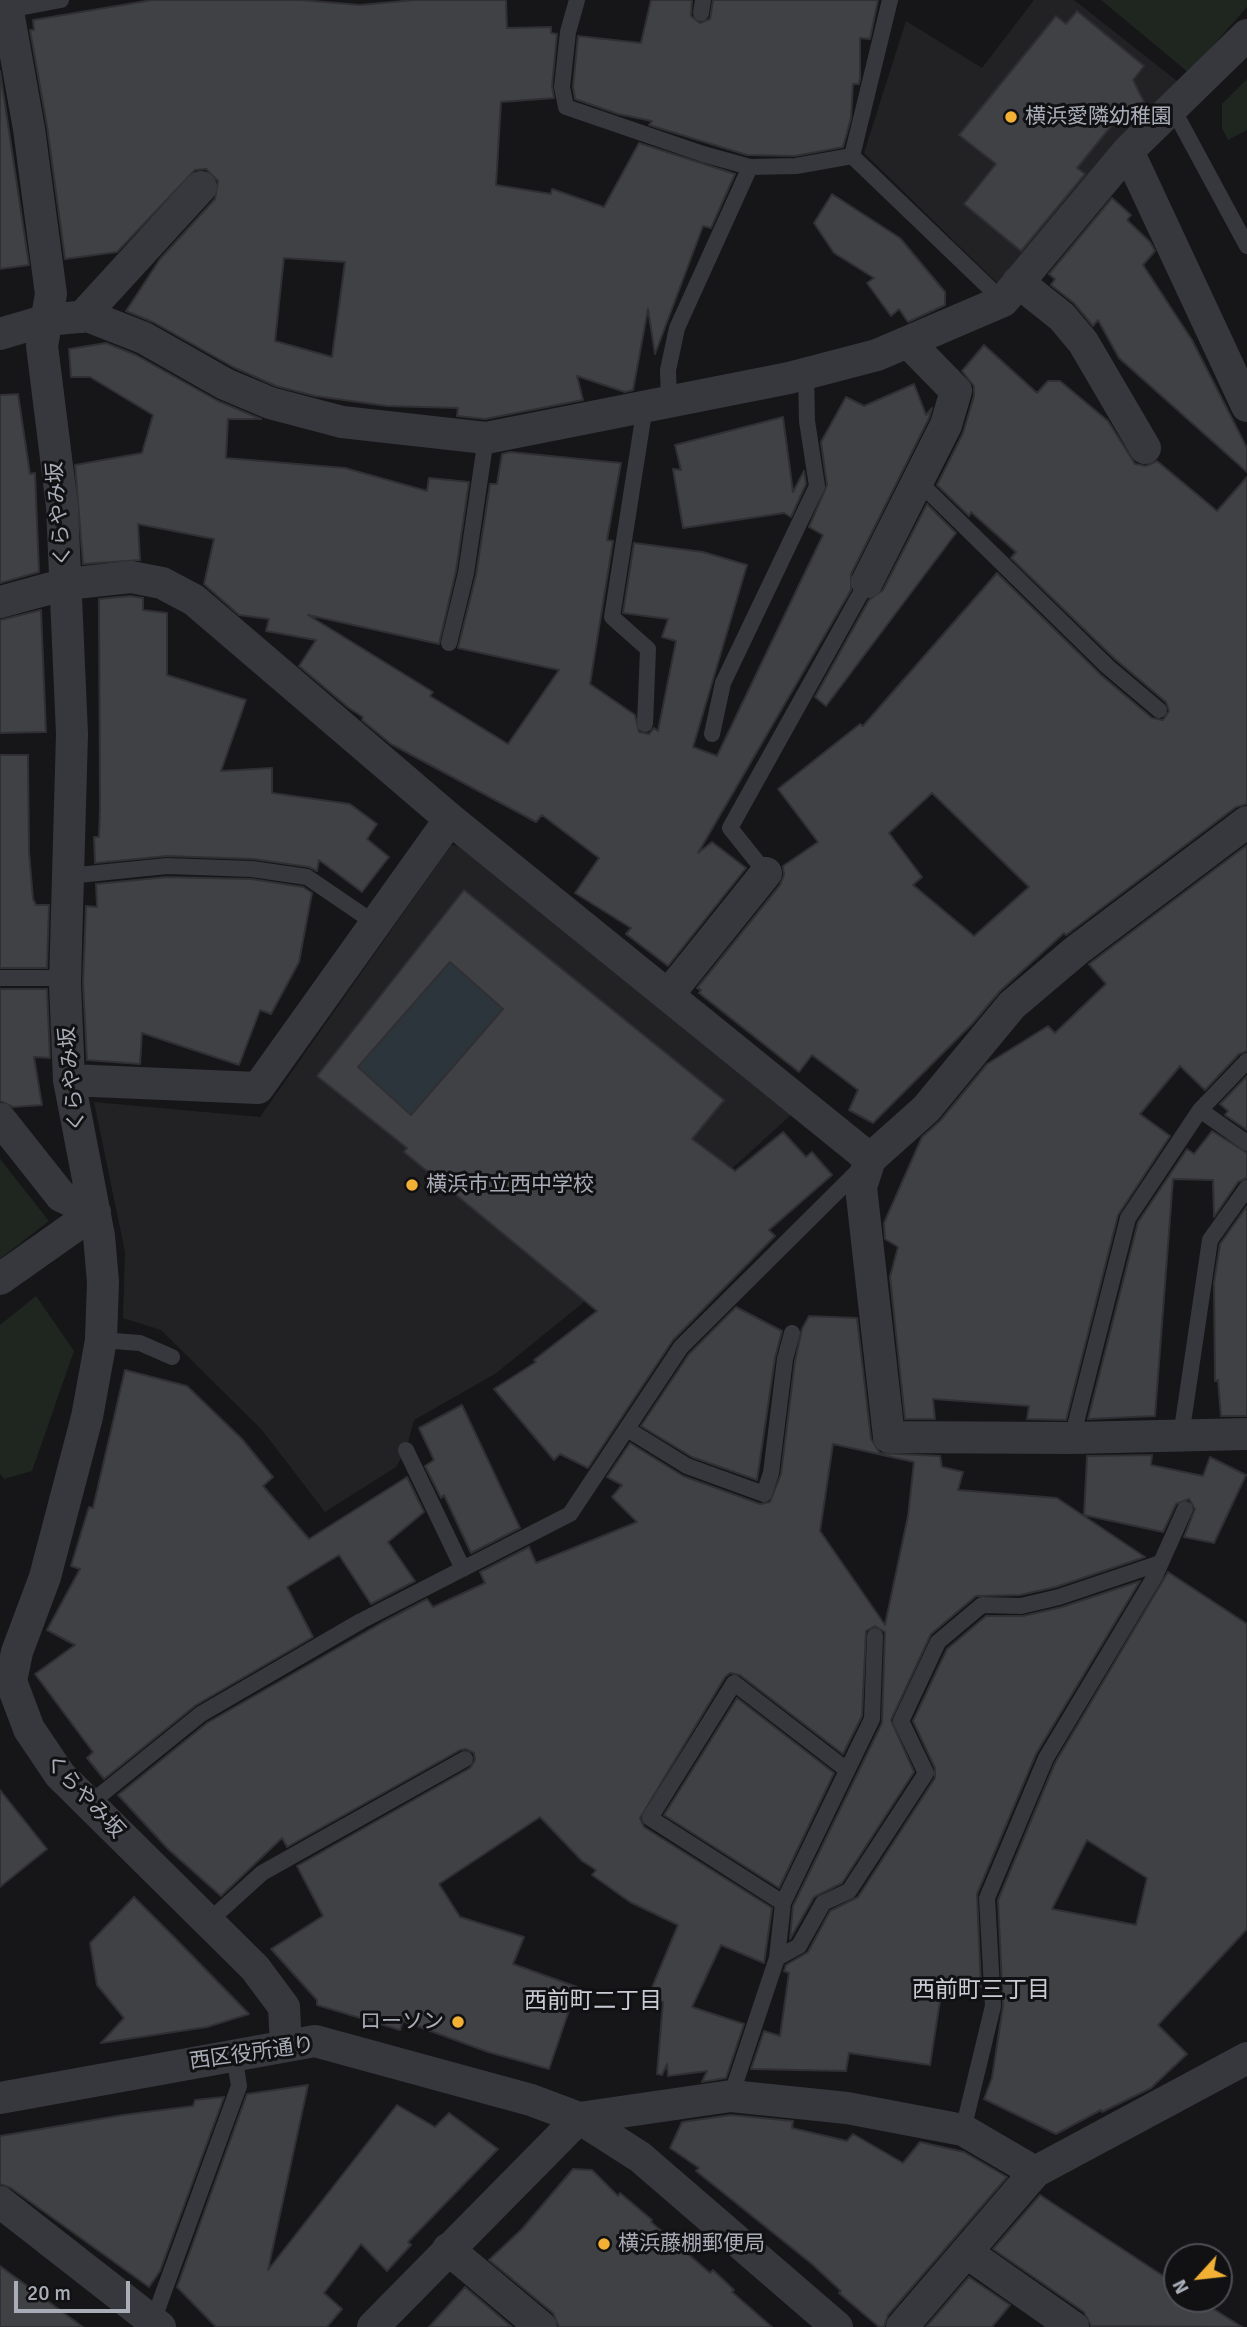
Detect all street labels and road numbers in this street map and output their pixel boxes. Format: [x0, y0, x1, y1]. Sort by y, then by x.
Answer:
street label: くらやみ坂 [43, 461, 77, 567]
street label: くらやみ坂 [55, 1025, 91, 1133]
street label: くらやみ坂 [39, 1750, 129, 1844]
street label: 西区役所通り [188, 2033, 316, 2075]

